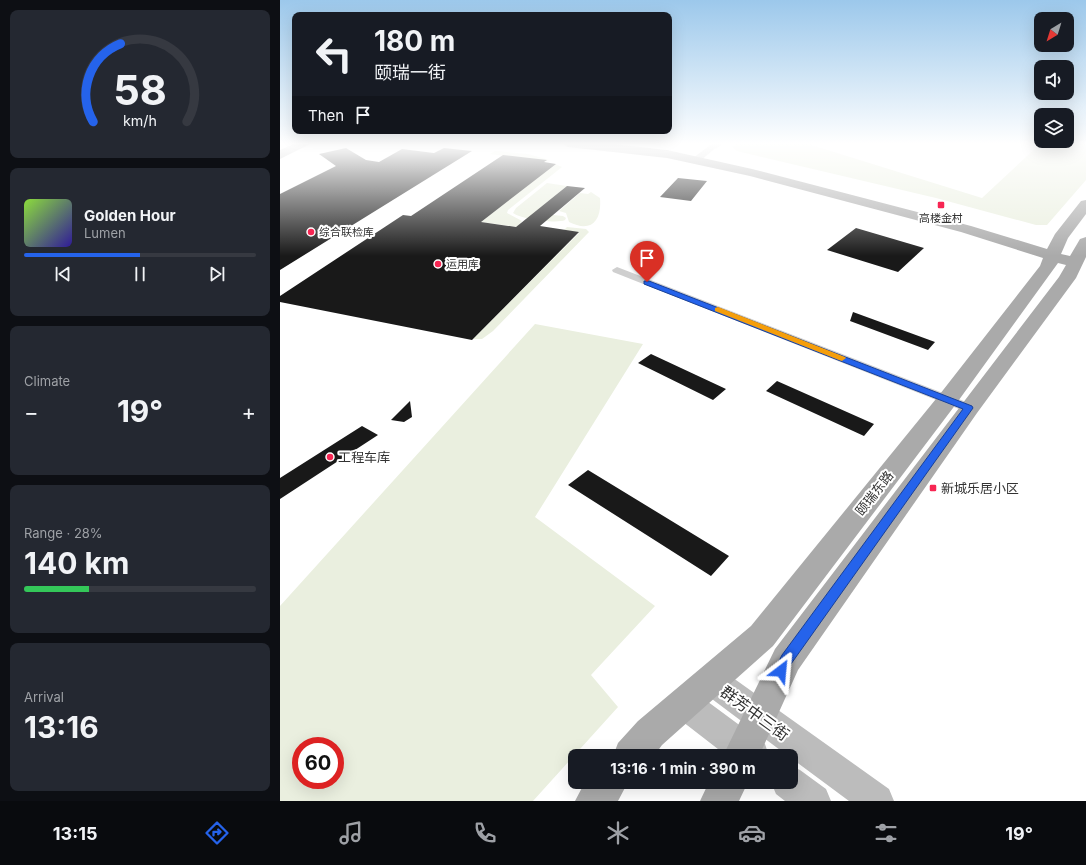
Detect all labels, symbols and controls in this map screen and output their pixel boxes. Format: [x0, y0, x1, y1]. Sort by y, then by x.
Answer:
north arrow [1034, 12, 1074, 52]
map controls [1034, 12, 1074, 148]
text: 180 m [374, 24, 455, 58]
icon: left [308, 28, 360, 80]
button: sound [1034, 60, 1074, 100]
text: 颐瑞一街 [374, 62, 446, 83]
text: 58 [113, 65, 167, 115]
icon: arrive [352, 104, 374, 126]
text: Then [308, 106, 344, 125]
button: layers [1034, 108, 1074, 148]
text: km/h [123, 112, 157, 129]
marker: 高楼金村 [936, 200, 946, 210]
text: Golden Hour [84, 206, 176, 225]
place label: 高楼金村 [919, 211, 963, 225]
text: Lumen [84, 225, 126, 241]
place label: 综合联检库 [319, 225, 374, 239]
marker: 综合联检库 [306, 227, 316, 237]
pin [630, 241, 664, 282]
icon: arrive [636, 247, 658, 269]
place label: 运用库 [446, 257, 479, 271]
marker: 运用库 [433, 259, 443, 269]
icon: previous [52, 263, 74, 285]
icon: pause [129, 263, 151, 285]
icon: next [206, 263, 228, 285]
text: Climate [24, 373, 70, 389]
text: 19° [117, 393, 163, 429]
text: − [24, 399, 39, 425]
text: + [241, 399, 256, 425]
place label: 工程车库 [338, 449, 390, 465]
marker: 工程车库 [325, 452, 335, 462]
street label: 颐瑞东路 [852, 468, 896, 518]
place label: 新城乐居小区 [941, 480, 1019, 496]
marker: 新城乐居小区 [928, 483, 938, 493]
text: Range · 28% [24, 525, 103, 541]
text: 140 km [24, 545, 129, 581]
position arrow [760, 650, 802, 692]
street label: 群芳中三街 [717, 681, 793, 745]
text: Arrival [24, 689, 64, 705]
text: 13:16 [24, 709, 99, 745]
speed limit sign: 60 [292, 737, 344, 789]
text: 13:16 · 1 min · 390 m [610, 759, 756, 778]
icon: directions [203, 819, 231, 847]
icon: music [337, 819, 365, 847]
icon: phone [471, 819, 499, 847]
icon: climate [604, 819, 632, 847]
icon: car [738, 819, 766, 847]
icon: filters [872, 819, 900, 847]
text: 13:15 [53, 823, 98, 844]
text: 19° [1005, 823, 1033, 844]

